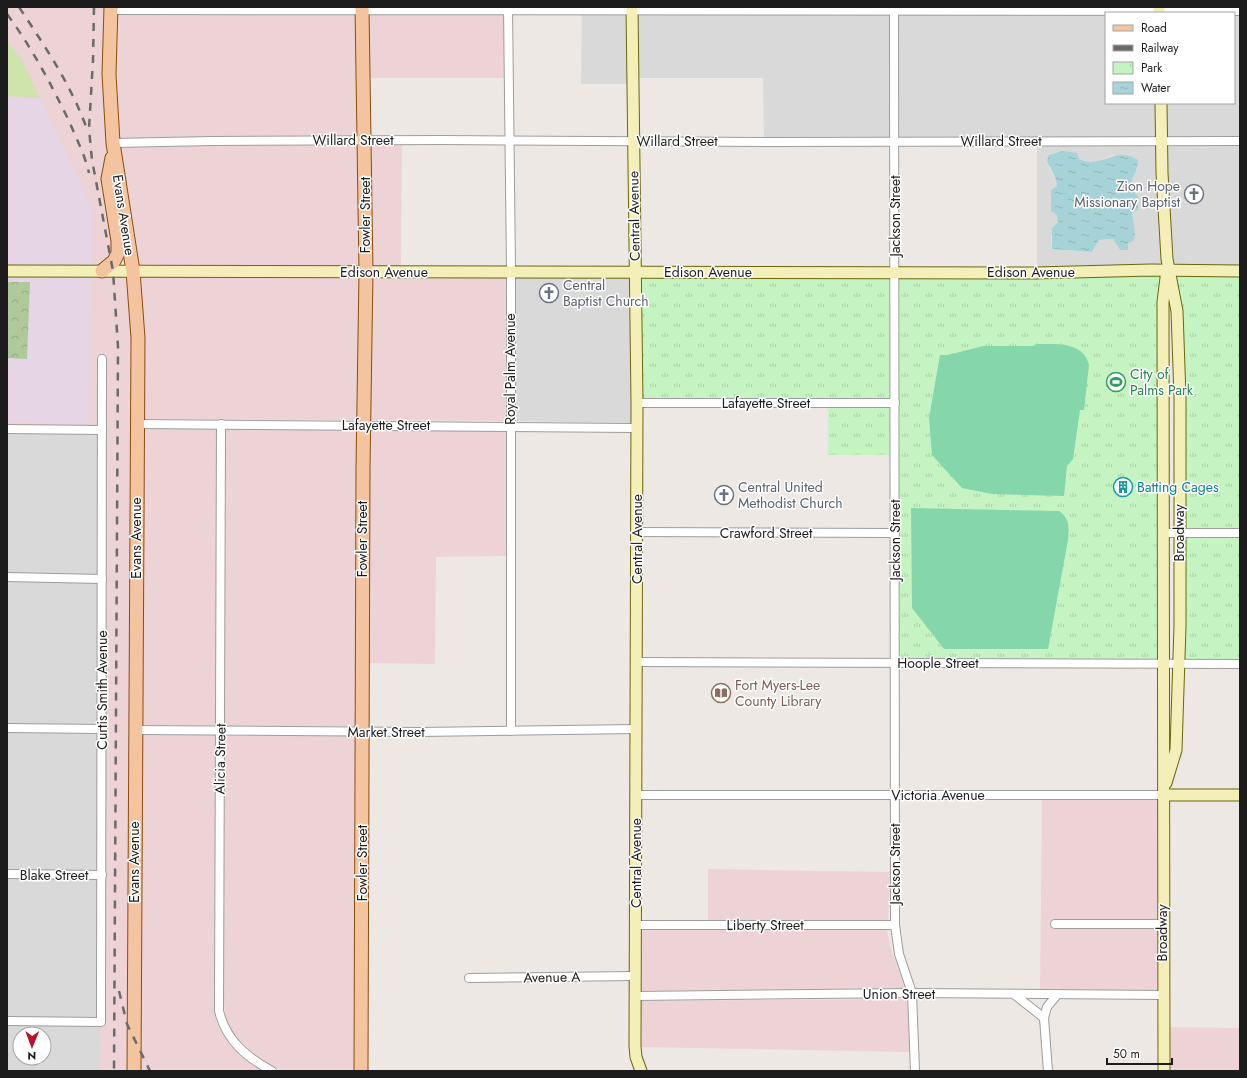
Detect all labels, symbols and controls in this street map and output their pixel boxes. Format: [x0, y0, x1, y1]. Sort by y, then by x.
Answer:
legend [1105, 12, 1235, 104]
text: Road [1141, 19, 1167, 37]
text: Railway [1141, 39, 1179, 57]
text: Park [1141, 59, 1163, 77]
text: Water [1141, 79, 1172, 97]
street label: Willard Street [312, 130, 394, 150]
street label: Willard Street [636, 131, 718, 151]
street label: Willard Street [960, 131, 1042, 151]
street label: Central Avenue [623, 171, 645, 261]
street label: Evans Avenue [108, 173, 140, 257]
street label: Jackson Street [885, 175, 905, 259]
street label: Fowler Street [355, 176, 375, 253]
place label: Zion Hope Missionary Baptist [1074, 176, 1181, 212]
church icon: Zion Hope Missionary Baptist [1183, 183, 1205, 205]
street label: Edison Avenue [340, 262, 428, 282]
street label: Edison Avenue [664, 262, 752, 282]
street label: Edison Avenue [987, 262, 1075, 282]
place label: Central Baptist Church [563, 275, 649, 311]
church icon: Central Baptist Church [538, 282, 560, 304]
street label: Royal Palm Avenue [500, 313, 520, 425]
place label: City of Palms Park [1130, 364, 1194, 400]
sports icon: City of Palms Park [1105, 371, 1127, 393]
street label: Lafayette Street [722, 393, 811, 413]
street label: Lafayette Street [342, 415, 431, 435]
building icon: Batting Cages [1112, 476, 1134, 498]
place label: Central United Methodist Church [738, 477, 843, 513]
place label: Batting Cages [1137, 477, 1219, 497]
church icon: Central United Methodist Church [713, 484, 735, 506]
street label: Central Avenue [627, 494, 647, 584]
street label: Evans Avenue [126, 497, 146, 579]
street label: Jackson Street [885, 499, 905, 583]
street label: Fowler Street [352, 500, 372, 577]
street label: Broadway [1169, 504, 1189, 562]
street label: Crawford Street [720, 523, 813, 543]
street label: Curtis Smith Avenue [92, 630, 112, 750]
street label: Hoople Street [897, 653, 979, 673]
place label: Fort Myers-Lee County Library [735, 675, 822, 711]
library icon: Fort Myers-Lee County Library [710, 682, 732, 704]
street label: Market Street [348, 722, 425, 742]
street label: Alicia Street [209, 723, 231, 795]
street label: Victoria Avenue [891, 785, 985, 805]
street label: Central Avenue [626, 818, 646, 908]
street label: Evans Avenue [124, 821, 144, 903]
street label: Jackson Street [885, 823, 905, 907]
street label: Fowler Street [352, 824, 372, 901]
street label: Blake Street [20, 865, 89, 885]
street label: Broadway [1152, 904, 1172, 962]
street label: Liberty Street [726, 915, 804, 935]
street label: Avenue A [523, 966, 581, 987]
street label: Union Street [863, 984, 936, 1004]
north arrow [12, 1026, 52, 1066]
scale bar [1107, 1040, 1172, 1066]
text: 50 m [1113, 1045, 1140, 1063]
text: N [27, 1048, 36, 1064]

